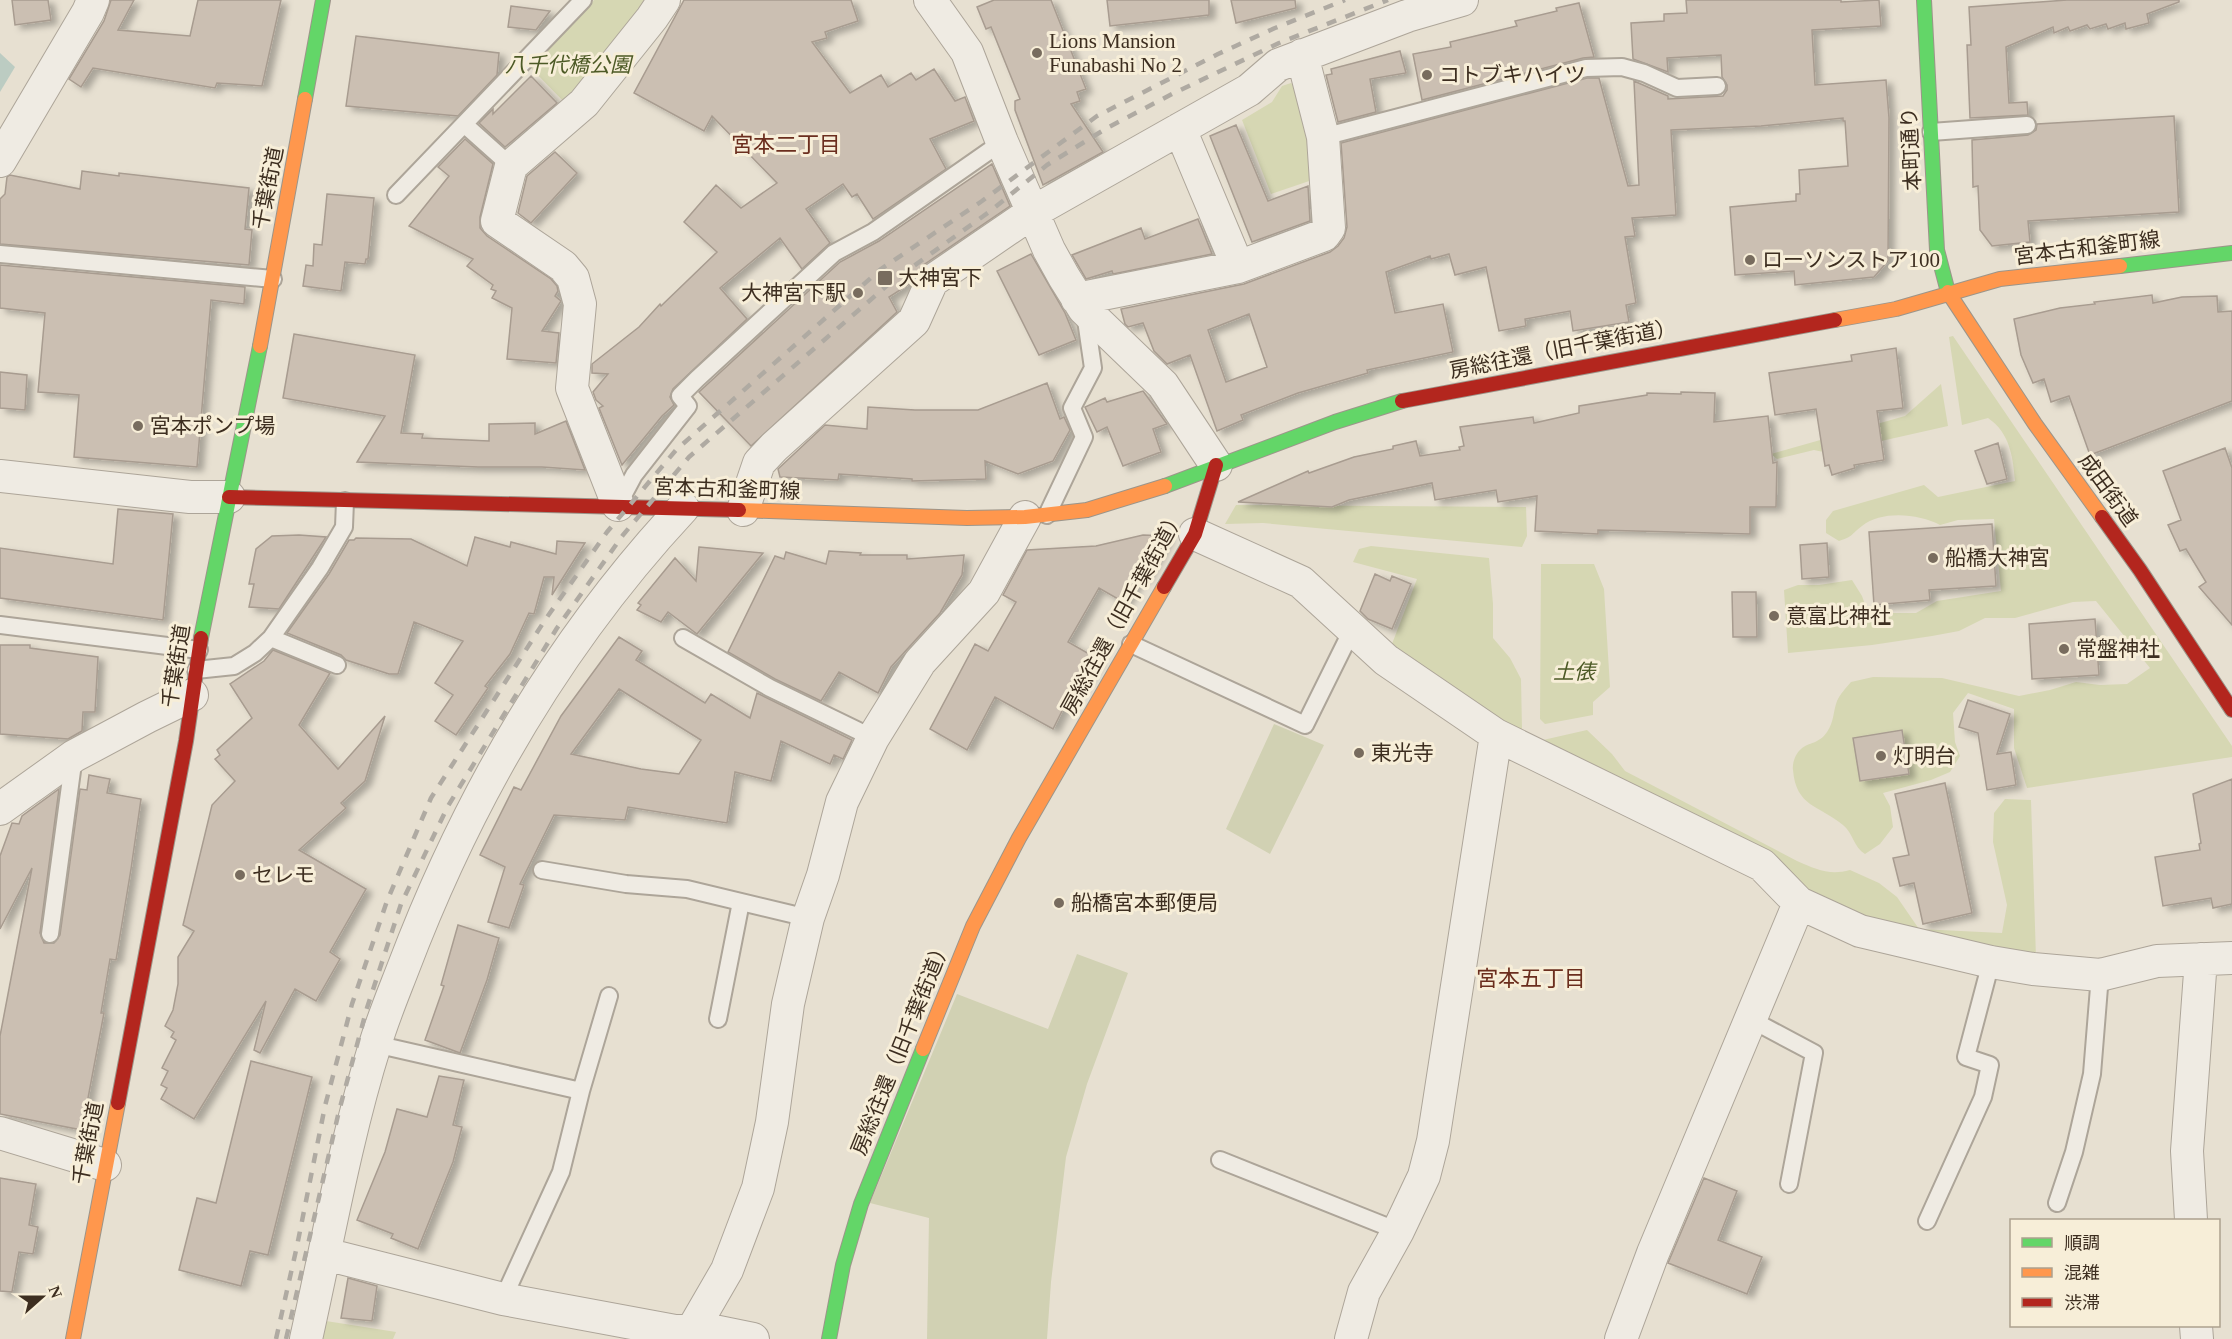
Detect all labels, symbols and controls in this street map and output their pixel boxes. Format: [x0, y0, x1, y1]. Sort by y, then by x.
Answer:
place label: Lions Mansion Funabashi No 2 [1049, 29, 1182, 77]
marker: Lions Mansion Funabashi No 2 [1030, 46, 1044, 60]
park label: 八千代橋公園 [505, 53, 634, 77]
place label: コトブキハイツ [1439, 63, 1586, 87]
marker: コトブキハイツ [1420, 68, 1434, 82]
street label: 本町通り [1897, 106, 1925, 192]
district label: 宮本二丁目 [731, 132, 841, 157]
street label: 千葉街道 [248, 144, 288, 232]
street label: 宮本古和釜町線 [2013, 227, 2161, 269]
place label: ローソンストア100 [1762, 248, 1940, 272]
marker: ローソンストア100 [1743, 253, 1757, 267]
place label: 大神宮下 [898, 266, 982, 290]
marker: 大神宮下 [876, 269, 894, 287]
place label: 大神宮下駅 [741, 281, 846, 305]
marker: 大神宮下駅 [851, 286, 865, 300]
street label: 房総往還（旧千葉街道） [1447, 315, 1679, 383]
place label: 宮本ポンプ場 [150, 414, 275, 438]
marker: 宮本ポンプ場 [131, 419, 145, 433]
street label: 成田街道 [2074, 449, 2142, 531]
street label: 宮本古和釜町線 [653, 474, 801, 504]
street label: 房総往還（旧千葉街道） [1057, 505, 1189, 719]
place label: 船橋大神宮 [1945, 546, 2050, 570]
marker: 船橋大神宮 [1926, 551, 1940, 565]
place label: 意富比神社 [1786, 604, 1891, 628]
marker: 意富比神社 [1767, 609, 1781, 623]
street label: 千葉街道 [158, 623, 194, 709]
place label: 常盤神社 [2076, 637, 2160, 661]
marker: 常盤神社 [2057, 642, 2071, 656]
park label: 土俵 [1553, 660, 1598, 684]
place label: 東光寺 [1371, 741, 1434, 765]
place label: 灯明台 [1893, 744, 1956, 768]
marker: 東光寺 [1352, 746, 1366, 760]
marker: 灯明台 [1874, 749, 1888, 763]
place label: セレモ [252, 863, 315, 887]
marker: セレモ [233, 868, 247, 882]
place label: 船橋宮本郵便局 [1071, 891, 1218, 915]
marker: 船橋宮本郵便局 [1052, 896, 1066, 910]
street label: 房総往還（旧千葉街道） [847, 935, 955, 1159]
district label: 宮本五丁目 [1476, 966, 1586, 991]
street label: 千葉街道 [68, 1099, 108, 1187]
legend [2010, 1219, 2220, 1327]
text: 順調 [2064, 1233, 2100, 1253]
text: 混雑 [2064, 1263, 2100, 1283]
north arrow [12, 1267, 72, 1327]
text: N [46, 1283, 66, 1301]
text: 渋滞 [2064, 1293, 2100, 1313]

